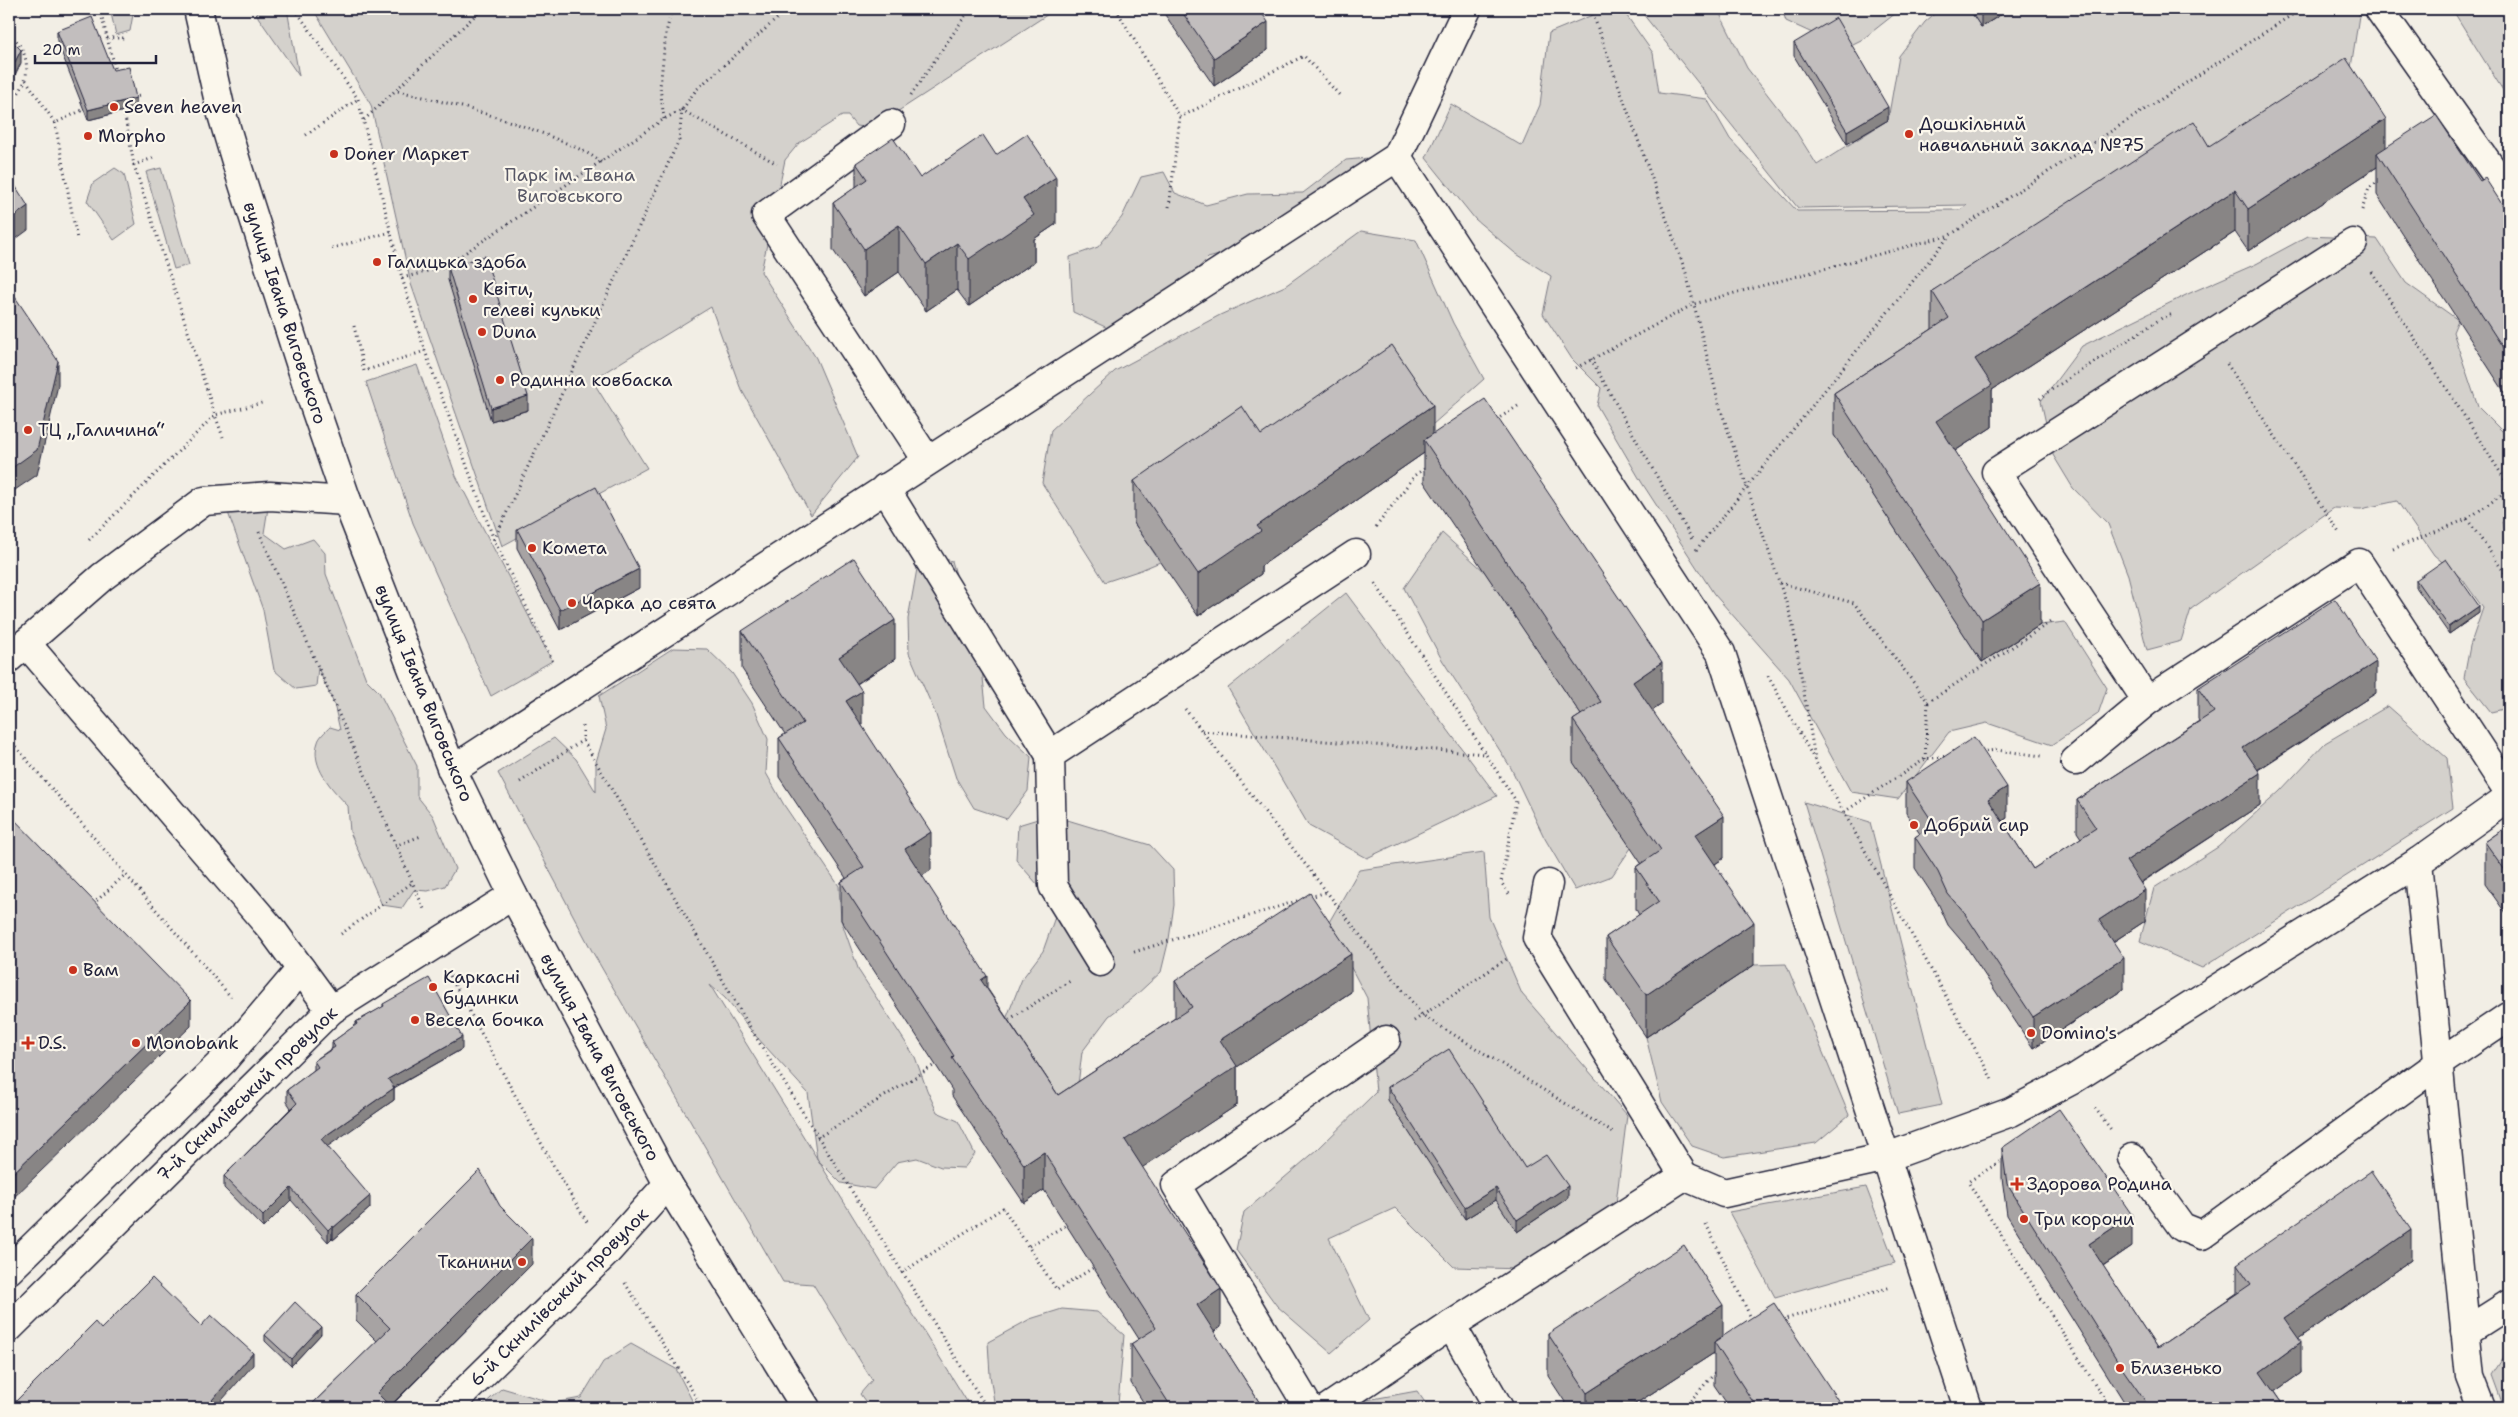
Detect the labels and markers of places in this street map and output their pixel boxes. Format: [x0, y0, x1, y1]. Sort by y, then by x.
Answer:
place label: Seven heaven [124, 95, 242, 119]
marker: Seven heaven [108, 101, 120, 113]
place label: Дошкільний навчальний заклад №75 [1919, 112, 2144, 157]
place label: Morpho [98, 124, 166, 148]
marker: Дошкільний навчальний заклад №75 [1903, 128, 1915, 140]
marker: Morpho [82, 130, 94, 142]
place label: Doner Маркет [344, 142, 470, 166]
marker: Doner Маркет [328, 148, 340, 160]
place label: Галицька здоба [387, 250, 526, 274]
marker: Галицька здоба [371, 256, 383, 268]
place label: Квіти, гелеві кульки [483, 277, 601, 322]
marker: Квіти, гелеві кульки [467, 293, 479, 305]
place label: Duna [492, 320, 536, 344]
marker: Duna [476, 326, 488, 338]
place label: Родинна ковбаска [510, 368, 673, 392]
marker: Родинна ковбаска [494, 374, 506, 386]
place label: ТЦ „Галичина“ [38, 418, 165, 442]
marker: ТЦ „Галичина“ [22, 424, 34, 436]
place label: Комета [542, 536, 607, 560]
marker: Комета [526, 542, 538, 554]
place label: Чарка до свята [582, 591, 716, 615]
marker: Чарка до свята [566, 597, 578, 609]
place label: Добрий сир [1924, 813, 2029, 837]
marker: Добрий сир [1908, 819, 1920, 831]
place label: Вам [83, 958, 119, 982]
marker: Вам [67, 964, 79, 976]
place label: Каркасні будинки [443, 965, 520, 1010]
marker: Каркасні будинки [427, 981, 439, 993]
place label: Весела бочка [425, 1008, 544, 1032]
marker: Весела бочка [409, 1014, 421, 1026]
place label: Domino's [2041, 1021, 2117, 1045]
marker: Domino's [2025, 1027, 2037, 1039]
place label: D.S. [38, 1031, 67, 1055]
place label: Monobank [146, 1031, 239, 1055]
marker: D.S. [22, 1037, 34, 1049]
marker: Monobank [130, 1037, 142, 1049]
place label: Здорова Родина [2027, 1172, 2172, 1196]
marker: Здорова Родина [2011, 1178, 2023, 1190]
place label: Три корони [2034, 1207, 2135, 1231]
marker: Три корони [2018, 1213, 2030, 1225]
place label: Тканини [437, 1250, 512, 1274]
marker: Тканини [516, 1256, 528, 1268]
place label: Близенько [2130, 1356, 2222, 1380]
marker: Близенько [2114, 1362, 2126, 1374]

